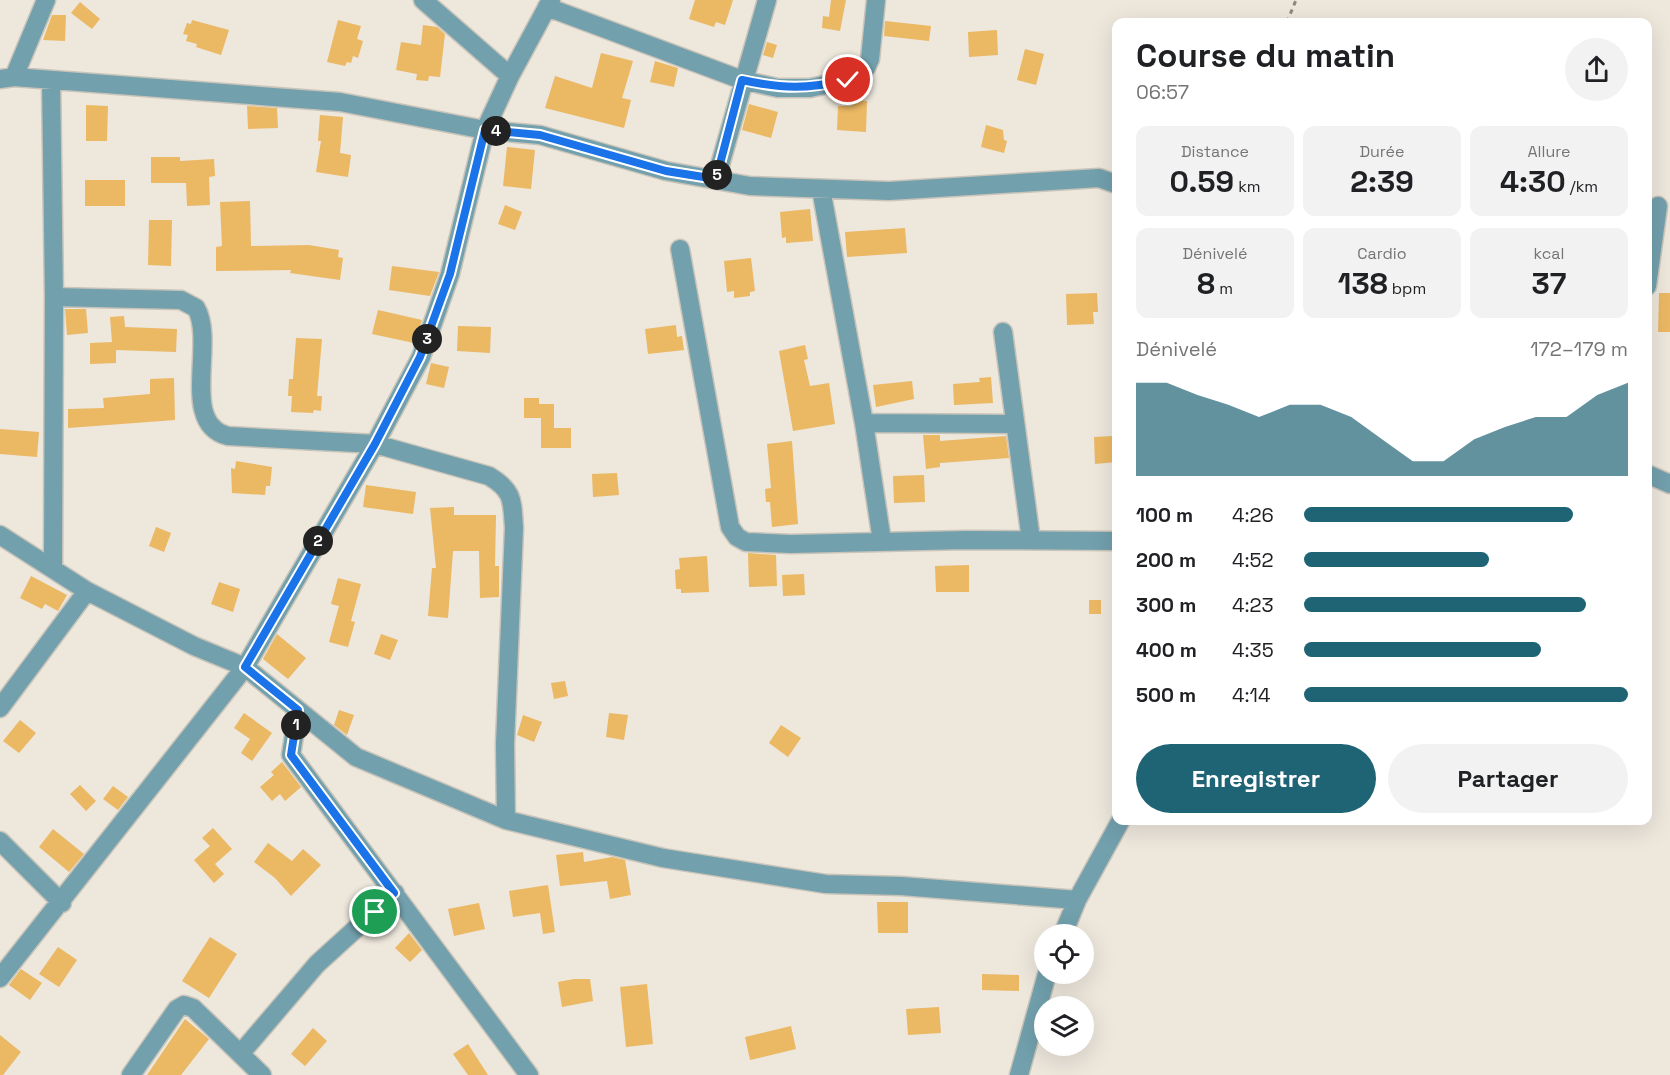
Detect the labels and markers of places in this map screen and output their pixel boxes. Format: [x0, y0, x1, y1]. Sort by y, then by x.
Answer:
pin [822, 54, 873, 105]
pin: 4 [481, 116, 511, 146]
pin: 5 [702, 160, 732, 190]
pin: 3 [412, 324, 442, 354]
pin: 2 [303, 526, 333, 556]
pin: 1 [281, 710, 311, 740]
pin [349, 886, 400, 937]

